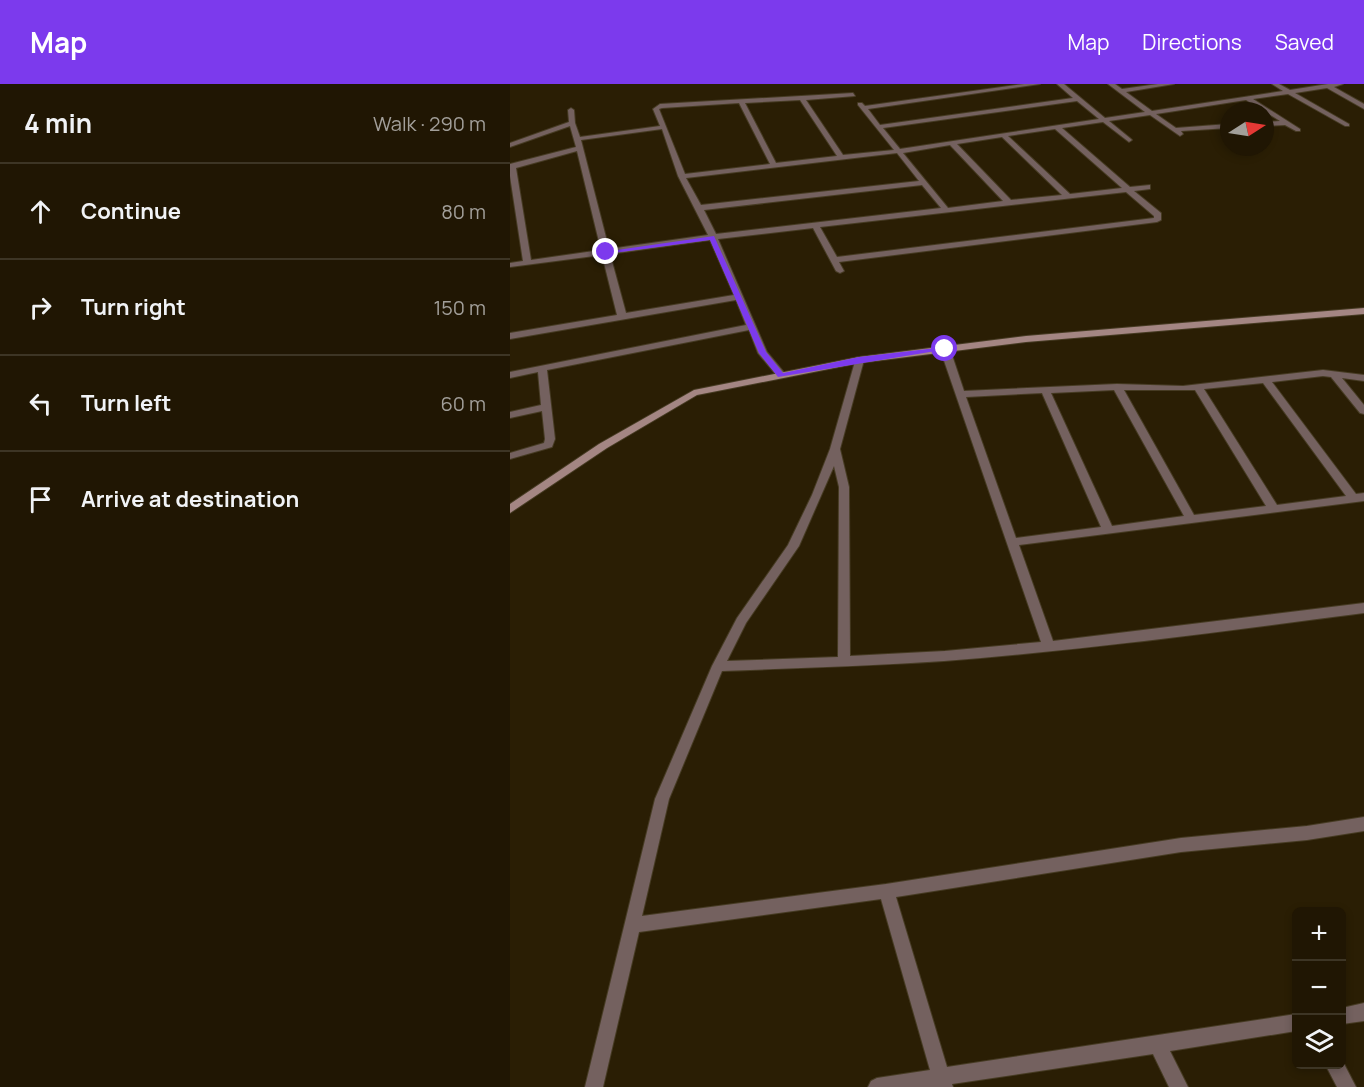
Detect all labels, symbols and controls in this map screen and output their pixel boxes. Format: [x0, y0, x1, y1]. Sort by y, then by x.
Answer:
text: Map [30, 23, 87, 61]
text: Map [1068, 28, 1109, 56]
text: Directions [1142, 28, 1242, 56]
text: Saved [1275, 28, 1334, 56]
north arrow [1220, 102, 1274, 156]
text: 4 min [24, 105, 92, 141]
text: Walk · 290 m [373, 110, 486, 137]
icon: ahead [24, 195, 57, 228]
text: Continue [81, 196, 181, 226]
text: 80 m [441, 198, 486, 225]
route end [592, 238, 618, 264]
icon: right [24, 291, 57, 324]
text: Turn right [81, 292, 186, 322]
text: 150 m [433, 294, 486, 321]
route start [931, 335, 957, 361]
icon: left [24, 387, 57, 420]
text: Turn left [81, 388, 171, 418]
text: 60 m [440, 390, 486, 417]
icon: arrive [24, 483, 57, 516]
text: Arrive at destination [81, 484, 299, 514]
map controls [1292, 907, 1346, 1069]
button: + [1292, 907, 1346, 961]
button: − [1292, 961, 1346, 1015]
button: layers [1292, 1015, 1346, 1069]

